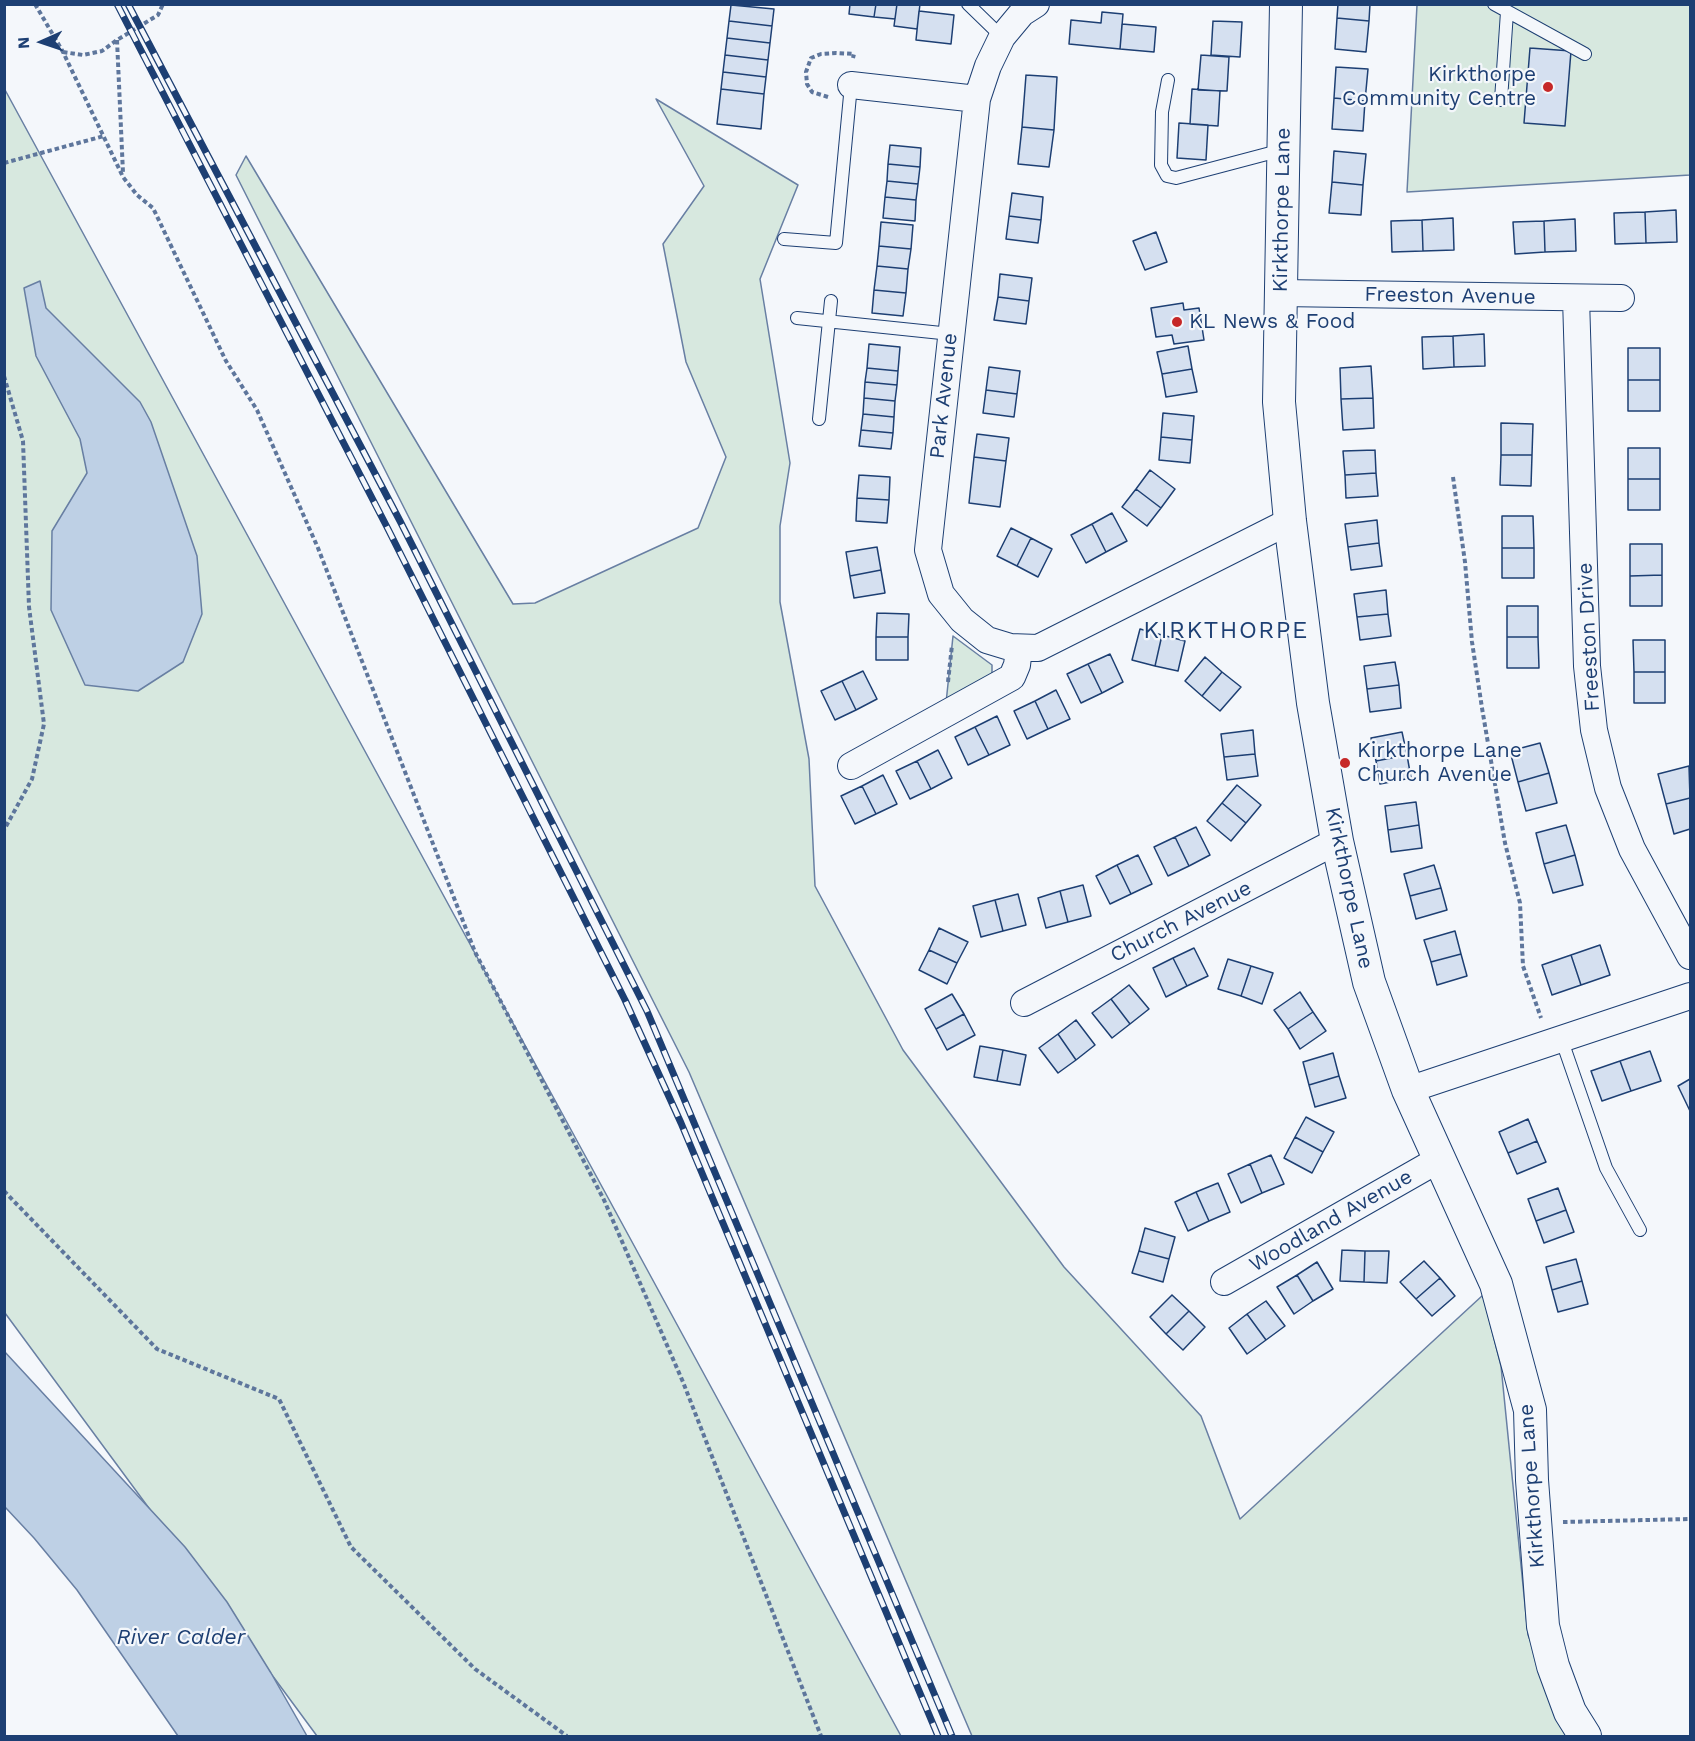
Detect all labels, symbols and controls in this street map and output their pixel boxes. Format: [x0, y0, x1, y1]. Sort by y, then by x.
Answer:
north arrow [12, 12, 72, 72]
text: N [14, 37, 33, 49]
place label: Kirkthorpe Community Centre [1342, 62, 1536, 112]
marker: Kirkthorpe Community Centre [1541, 80, 1555, 94]
street label: Kirkthorpe Lane [1268, 127, 1296, 293]
street label: Freeston Avenue [1364, 282, 1536, 310]
place label: KL News & Food [1189, 309, 1355, 335]
marker: KL News & Food [1170, 315, 1184, 329]
street label: Park Avenue [925, 332, 963, 460]
street label: Freeston Drive [1573, 562, 1605, 712]
district label: KIRKTHORPE [1143, 617, 1309, 645]
place label: Kirkthorpe Lane Church Avenue [1357, 738, 1522, 788]
marker: Kirkthorpe Lane Church Avenue [1338, 756, 1352, 770]
street label: Kirkthorpe Lane [1320, 805, 1378, 971]
street label: Church Avenue [1106, 876, 1256, 968]
street label: Woodland Avenue [1245, 1164, 1417, 1278]
street label: Kirkthorpe Lane [1514, 1403, 1550, 1569]
water label: River Calder [117, 1625, 245, 1651]

